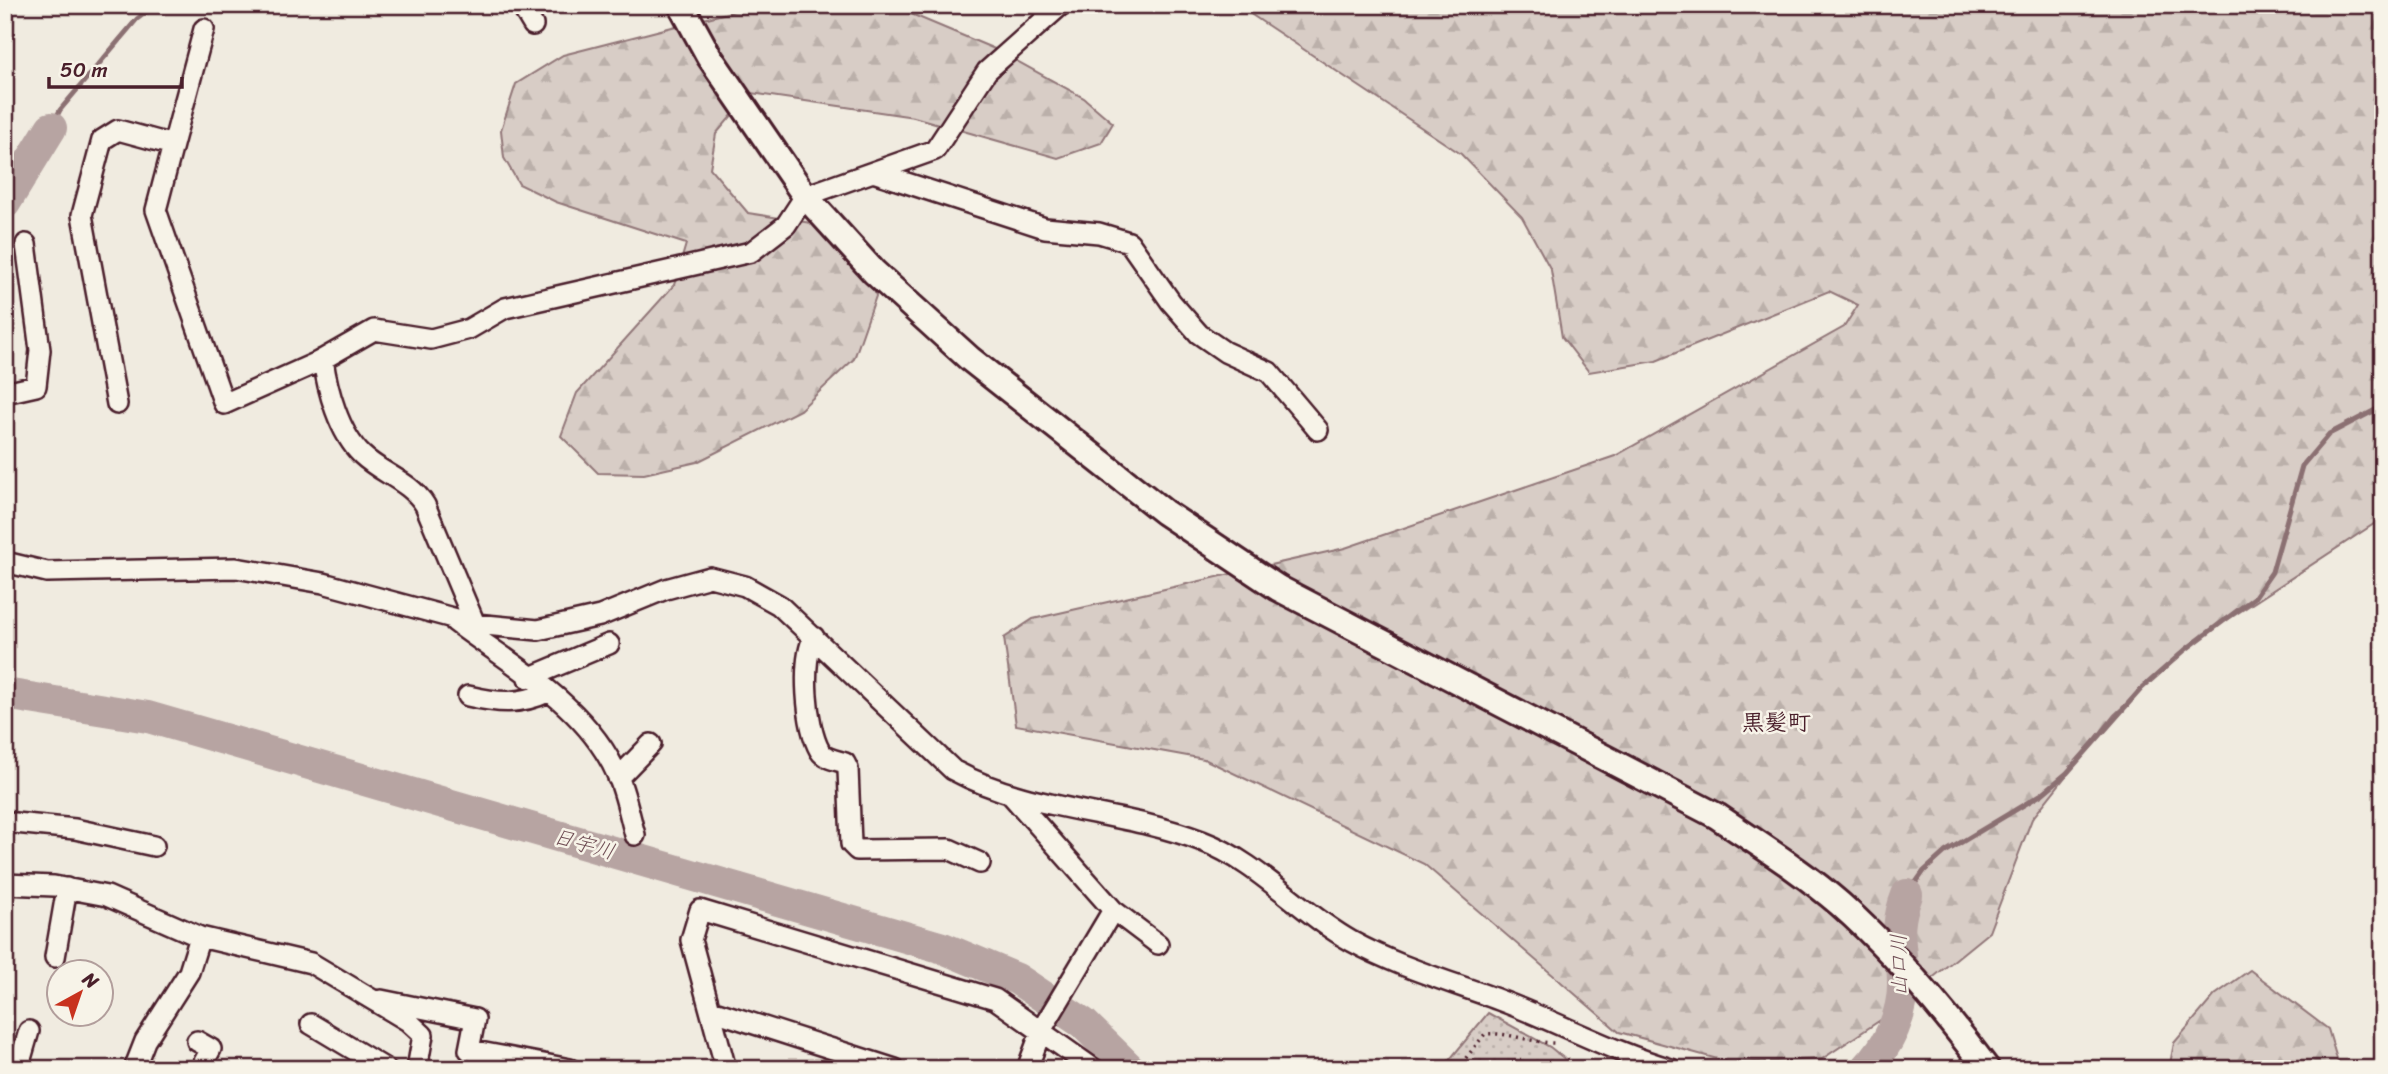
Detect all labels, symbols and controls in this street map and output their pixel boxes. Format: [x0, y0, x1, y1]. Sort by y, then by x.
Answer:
scale bar [49, 46, 182, 90]
text: 50 m [60, 51, 108, 89]
district label: 黒髪町 [1742, 702, 1811, 743]
water label: 日宇川 [548, 817, 620, 871]
water label: 山口川 [1879, 933, 1919, 997]
north arrow [46, 958, 116, 1028]
text: N [74, 963, 107, 998]

